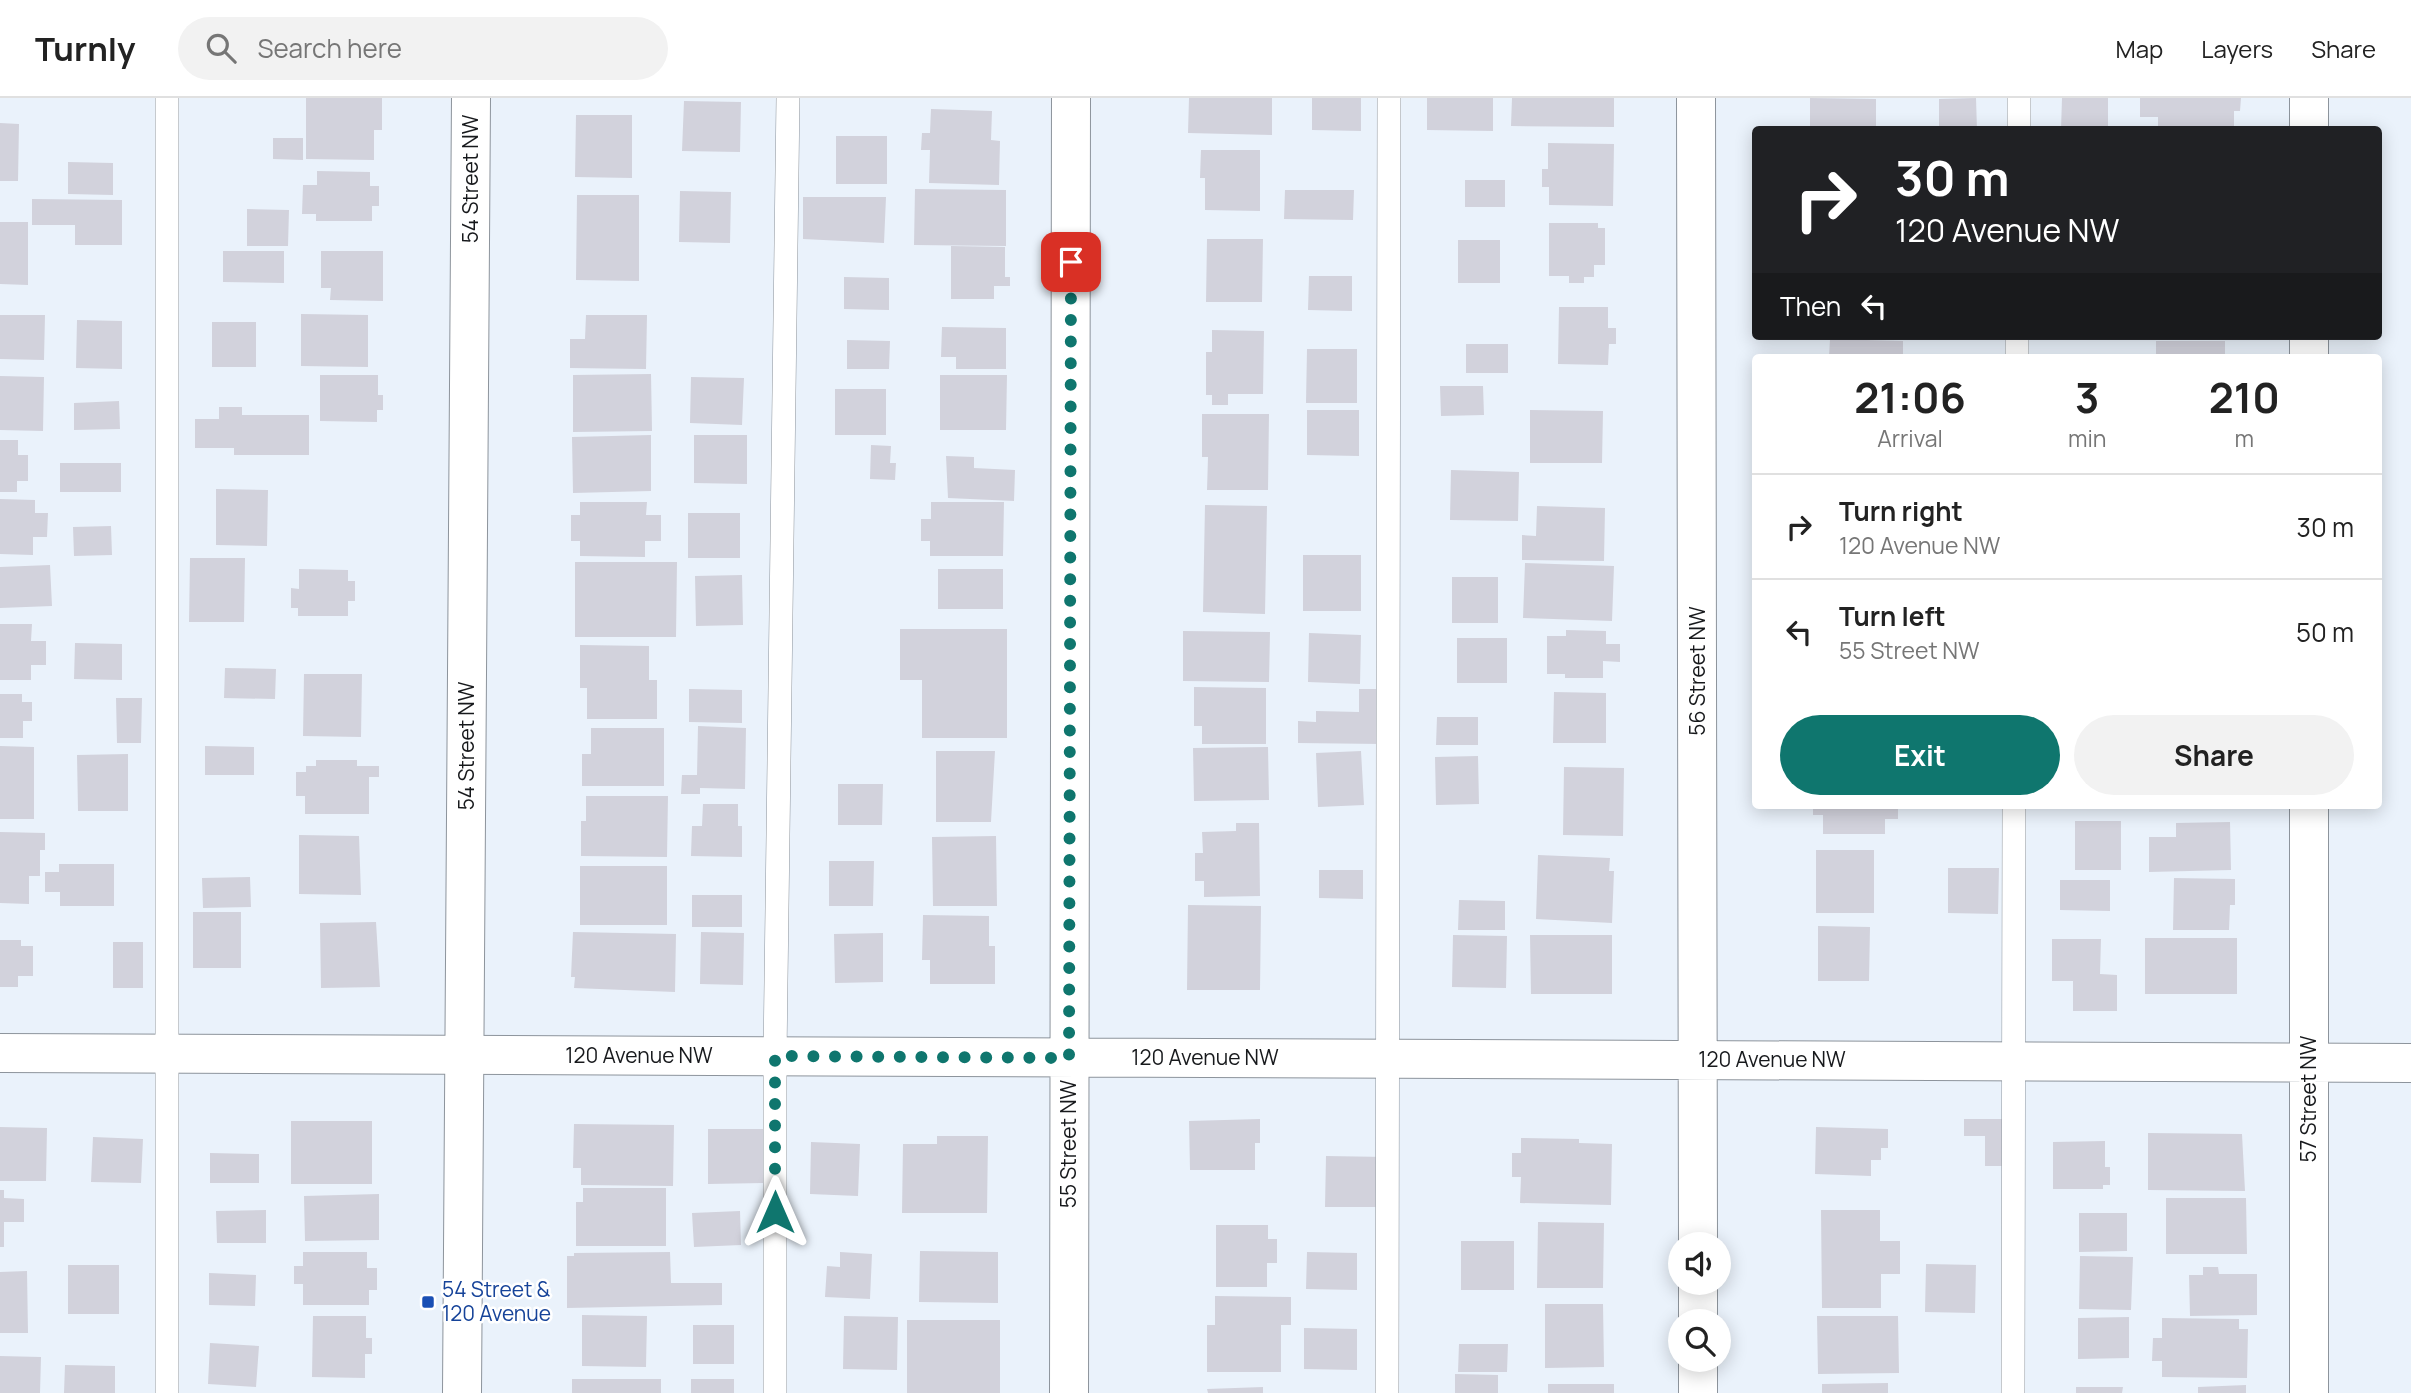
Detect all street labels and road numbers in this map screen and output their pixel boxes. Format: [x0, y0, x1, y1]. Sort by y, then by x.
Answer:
street label: 54 Street NW [456, 114, 484, 243]
street label: 56 Street NW [1683, 606, 1711, 736]
street label: 54 Street NW [452, 681, 480, 810]
street label: 57 Street NW [2294, 1035, 2322, 1162]
street label: 120 Avenue NW [565, 1041, 713, 1069]
street label: 120 Avenue NW [1131, 1043, 1279, 1071]
street label: 120 Avenue NW [1698, 1045, 1846, 1073]
street label: 55 Street NW [1054, 1079, 1082, 1208]

